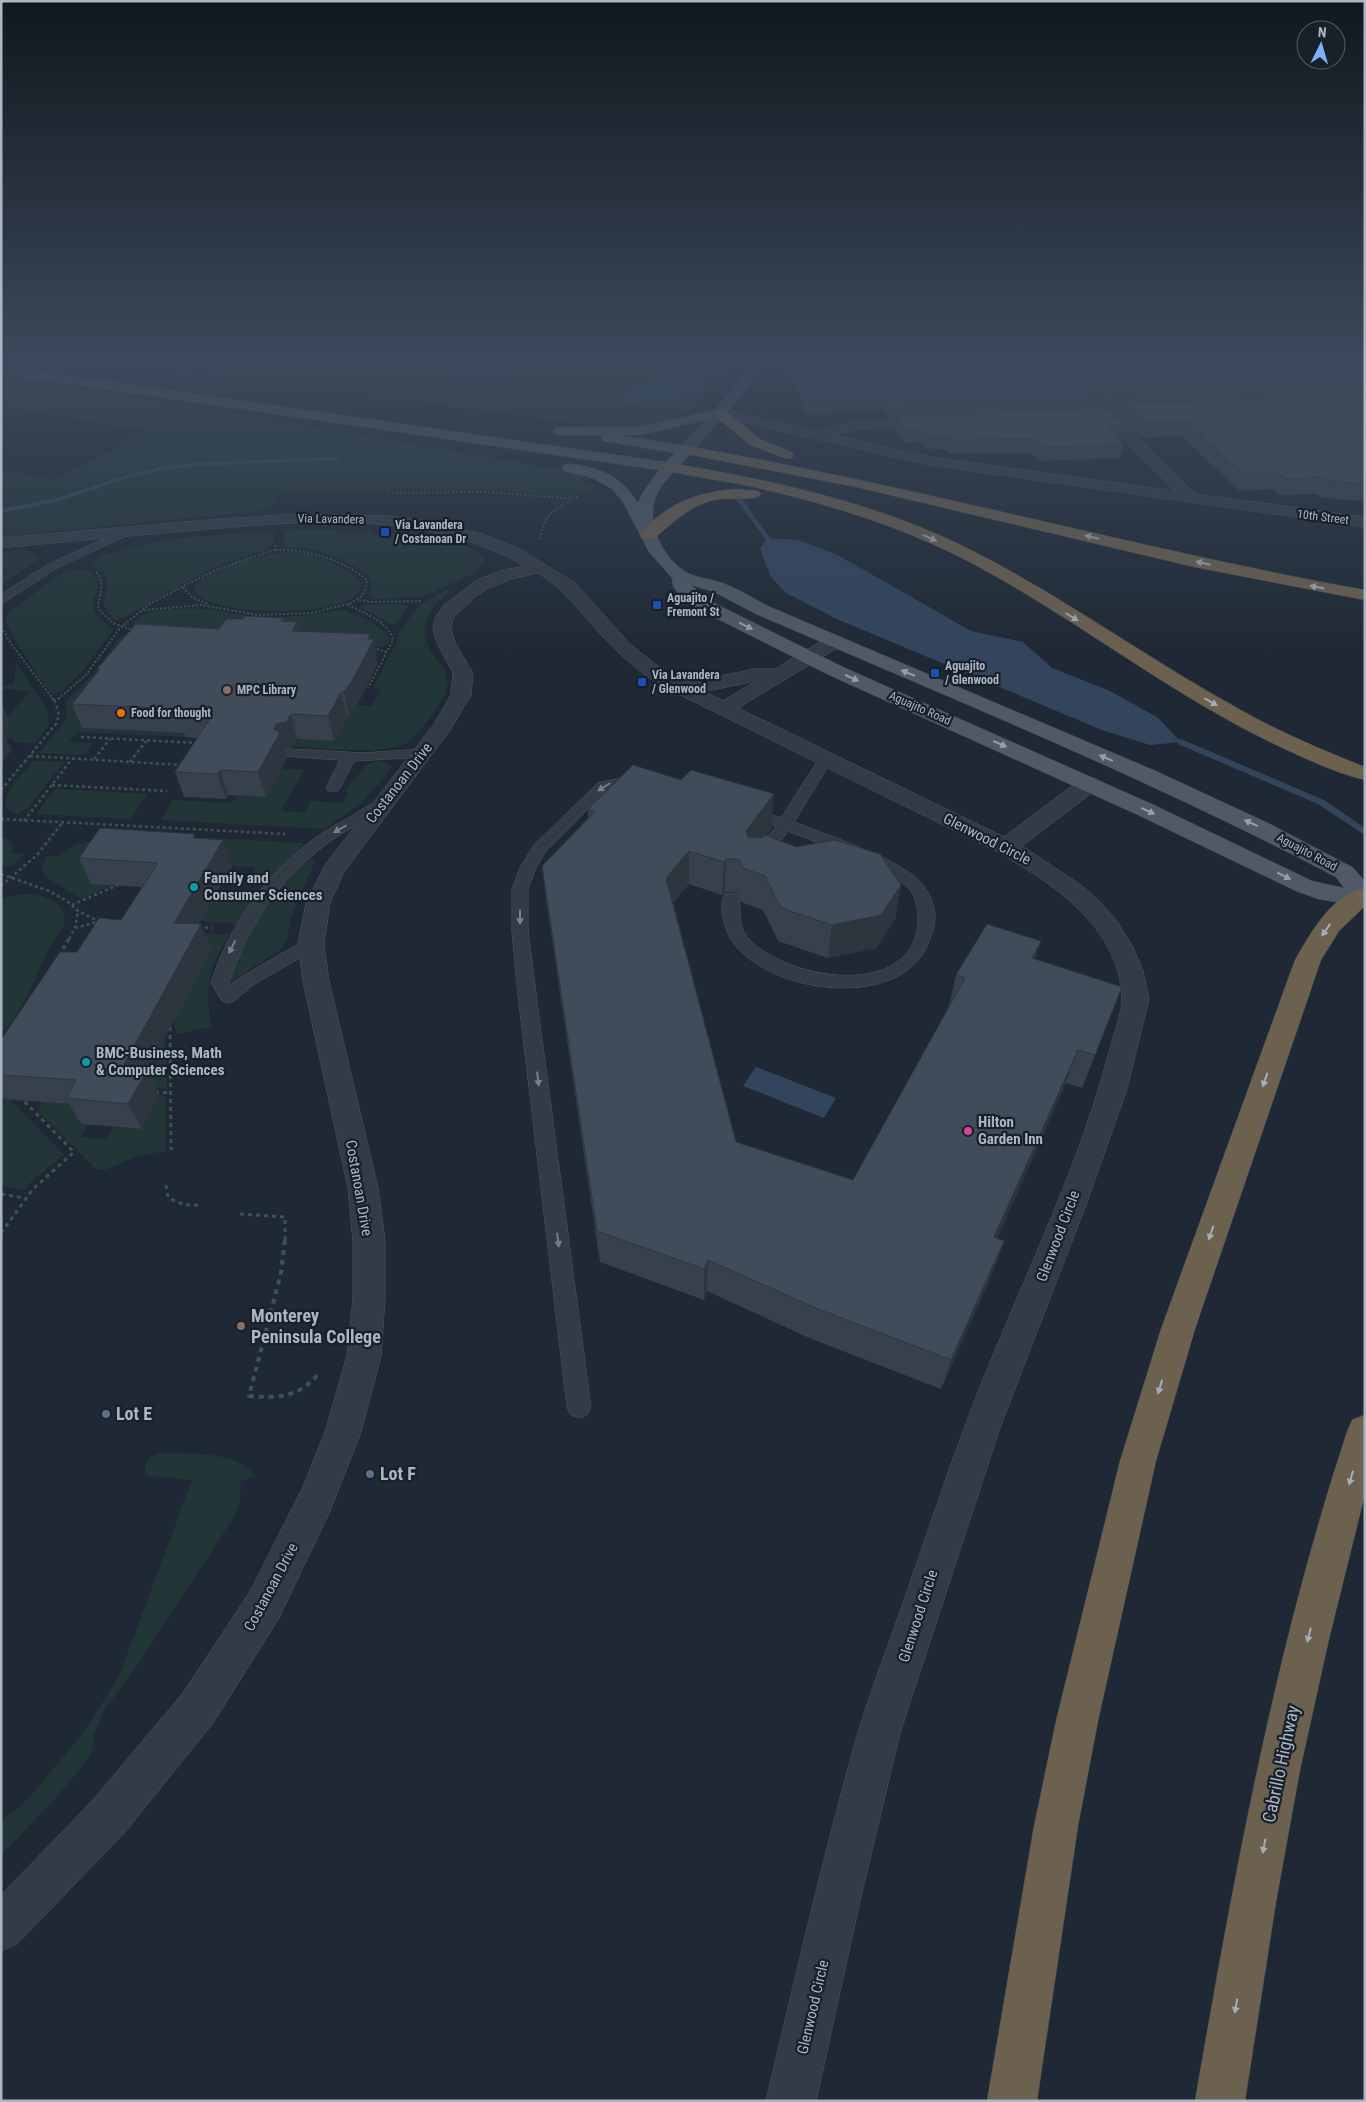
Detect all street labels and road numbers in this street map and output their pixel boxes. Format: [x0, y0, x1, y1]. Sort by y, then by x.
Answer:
street label: 10th Street [1296, 507, 1350, 527]
street label: Via Lavandera [298, 511, 365, 527]
street label: Aguajito Road [887, 688, 953, 728]
street label: Costanoan Drive [362, 739, 436, 827]
street label: Glenwood Circle [940, 809, 1034, 869]
street label: Aguajito Road [1275, 830, 1340, 874]
street label: Costanoan Drive [342, 1139, 376, 1237]
street label: Glenwood Circle [1032, 1188, 1084, 1284]
street label: Costanoan Drive [240, 1540, 302, 1634]
street label: Glenwood Circle [895, 1568, 941, 1664]
street label: Cabrillo Highway [1258, 1703, 1303, 1824]
street label: Glenwood Circle [793, 1958, 833, 2056]

